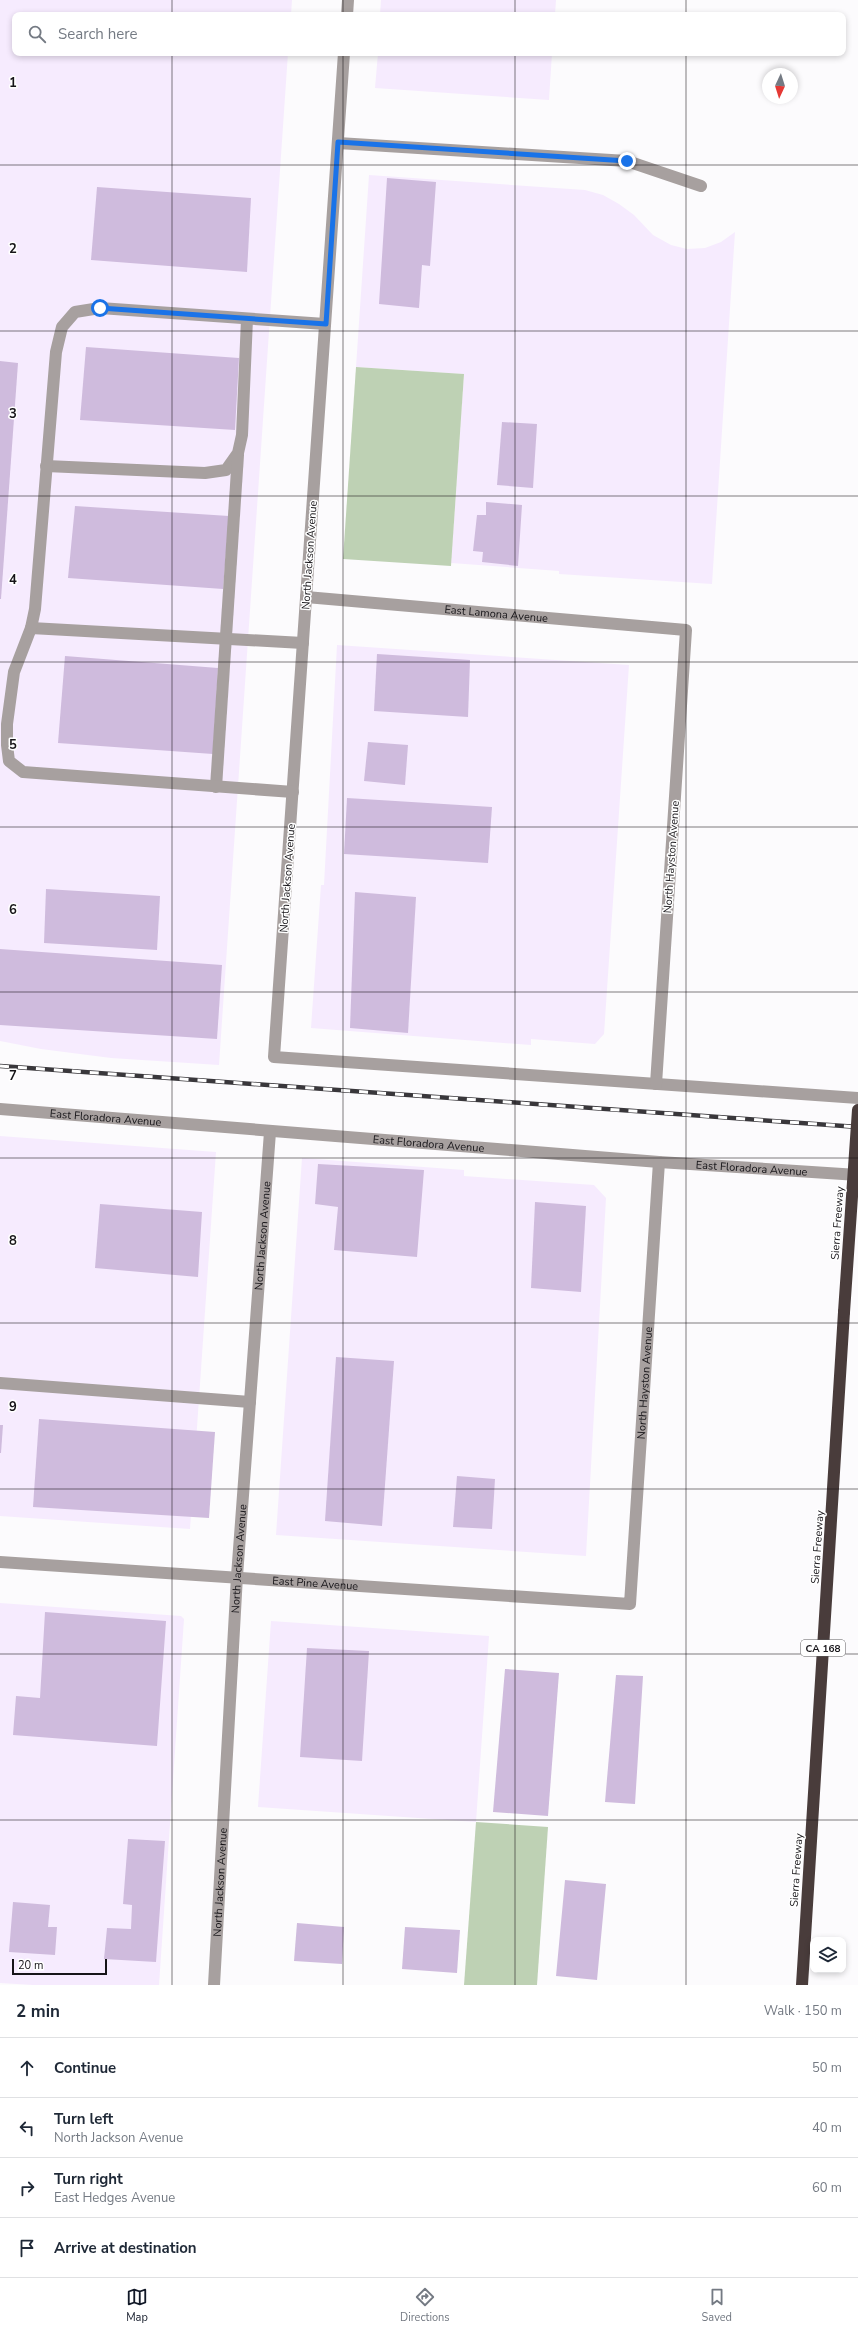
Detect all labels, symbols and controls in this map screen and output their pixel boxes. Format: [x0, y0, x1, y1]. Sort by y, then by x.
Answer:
search box [12, 12, 846, 56]
icon: search [26, 23, 48, 45]
text: Search here [58, 24, 138, 44]
north arrow [762, 68, 798, 104]
text: 1 [9, 74, 17, 92]
route end [618, 152, 636, 170]
text: 2 [9, 240, 17, 258]
route start [91, 299, 109, 317]
text: 3 [9, 405, 17, 423]
street label: North Jackson Avenue [298, 500, 321, 610]
text: 4 [9, 571, 17, 589]
street label: East Lamona Avenue [444, 602, 549, 626]
text: 5 [9, 736, 17, 754]
street label: North Hayston Avenue [660, 800, 683, 914]
street label: North Jackson Avenue [276, 823, 299, 933]
text: 6 [9, 901, 17, 919]
text: 7 [9, 1067, 17, 1085]
street label: East Floradora Avenue [49, 1106, 162, 1130]
street label: East Floradora Avenue [372, 1132, 485, 1156]
street label: East Floradora Avenue [695, 1157, 808, 1180]
street label: North Jackson Avenue [251, 1180, 274, 1291]
street label: Sierra Freeway [827, 1185, 848, 1260]
text: 8 [9, 1232, 17, 1250]
street label: North Hayston Avenue [634, 1326, 656, 1440]
text: 9 [9, 1398, 17, 1416]
street label: North Jackson Avenue [228, 1504, 250, 1614]
street label: Sierra Freeway [807, 1509, 828, 1584]
street label: East Pine Avenue [272, 1573, 359, 1594]
road number: CA 168 [801, 1640, 845, 1656]
street label: North Jackson Avenue [210, 1827, 231, 1937]
street label: Sierra Freeway [786, 1832, 807, 1907]
map controls [810, 1937, 846, 1973]
button: layers [810, 1937, 846, 1973]
scale bar [12, 1957, 107, 1976]
text: 20 m [18, 1958, 43, 1973]
text: 2 min [16, 2000, 60, 2023]
text: Walk · 150 m [764, 2002, 842, 2020]
icon: ahead [16, 2057, 38, 2079]
text: Continue [54, 2058, 116, 2078]
text: 50 m [812, 2059, 842, 2077]
text: Turn left [54, 2109, 113, 2129]
icon: left [16, 2117, 38, 2139]
text: 40 m [812, 2119, 842, 2137]
text: North Jackson Avenue [54, 2129, 183, 2147]
text: Turn right [54, 2169, 123, 2189]
icon: right [16, 2177, 38, 2199]
text: 60 m [812, 2179, 842, 2197]
text: East Hedges Avenue [54, 2189, 175, 2207]
icon: arrive [16, 2237, 38, 2259]
text: Arrive at destination [54, 2238, 197, 2258]
tab: Map [126, 2286, 148, 2325]
tab: Directions [400, 2286, 450, 2325]
tab: Saved [702, 2286, 732, 2325]

